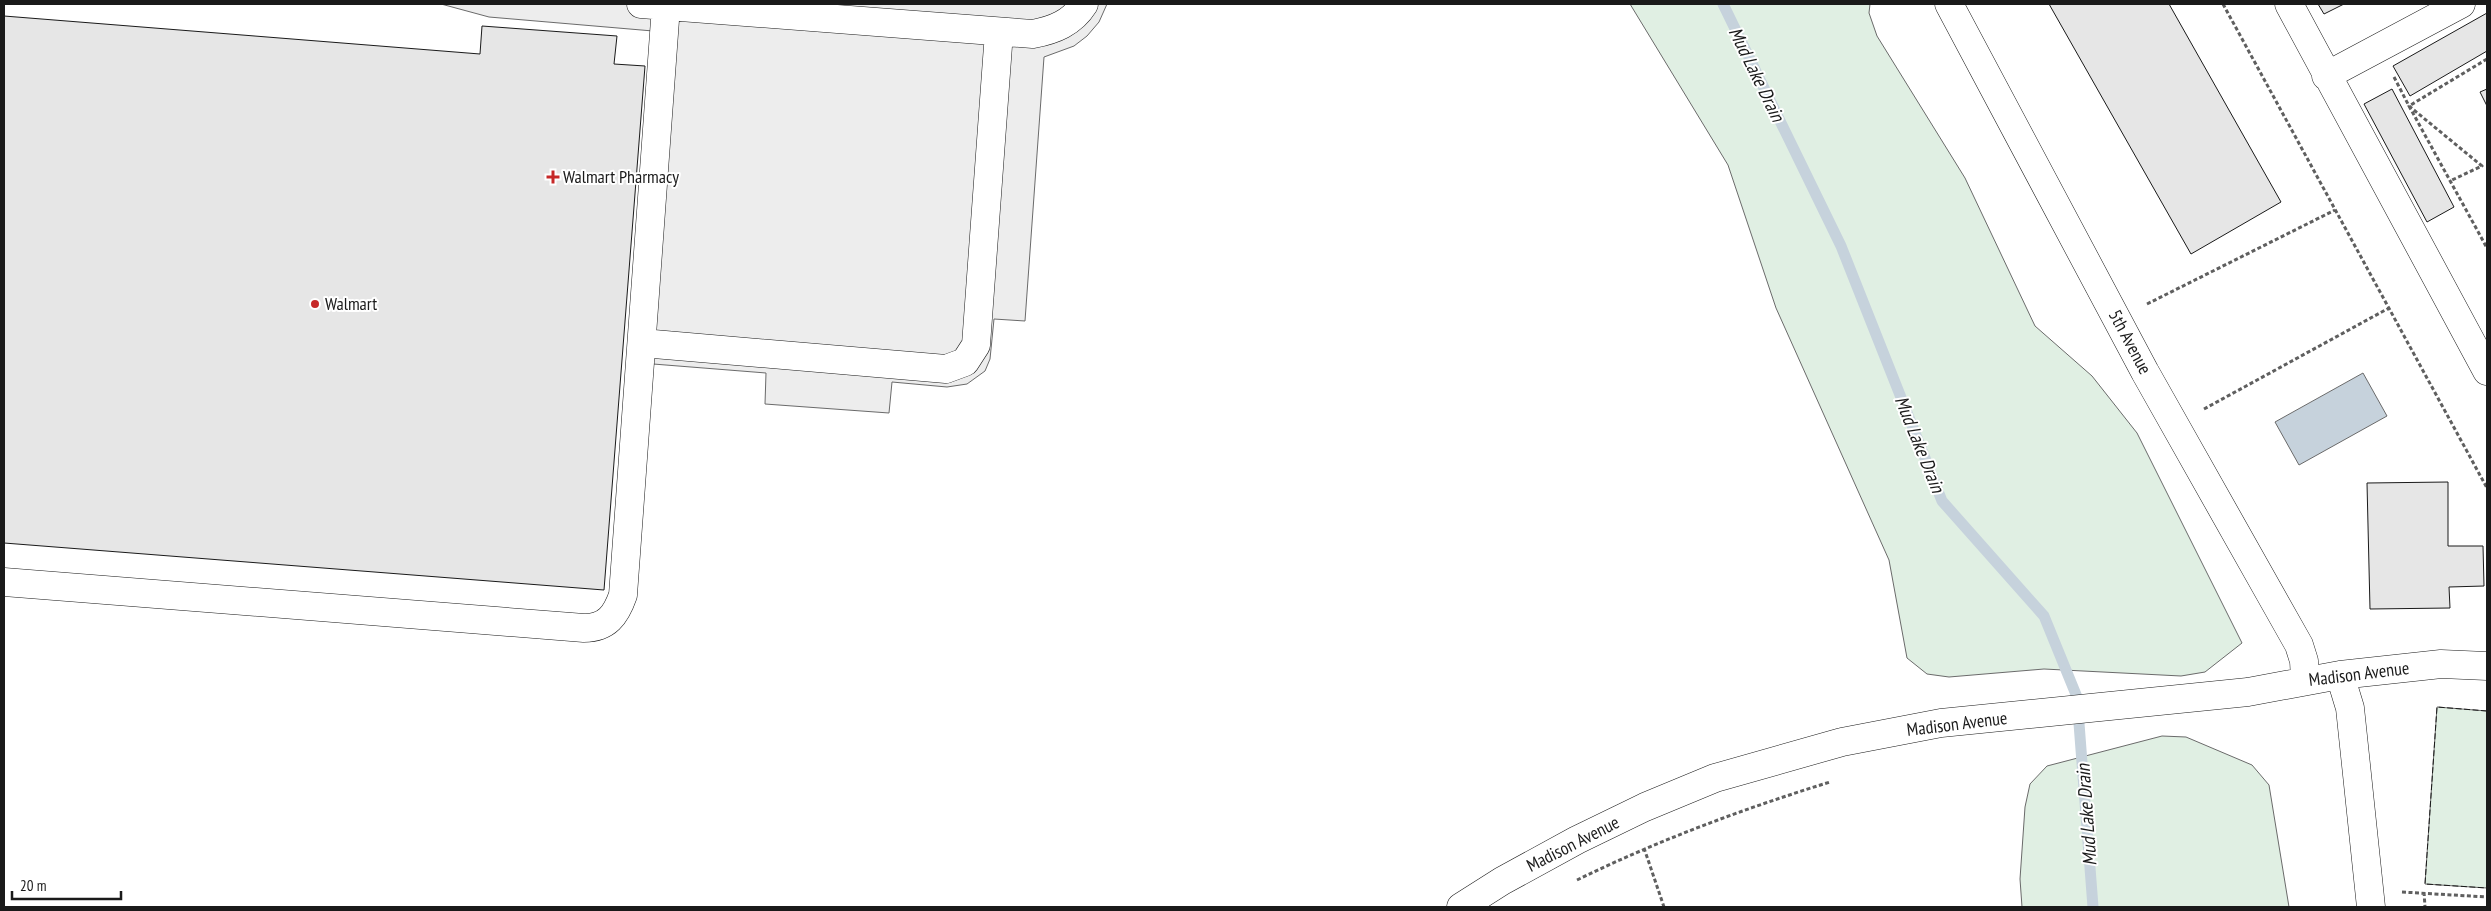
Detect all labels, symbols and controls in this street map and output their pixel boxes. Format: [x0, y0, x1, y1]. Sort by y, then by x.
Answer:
water label: Mud Lake Drain [1724, 23, 1791, 127]
place label: Walmart Pharmacy [563, 165, 679, 188]
marker: Walmart Pharmacy [547, 171, 559, 183]
place label: Walmart [325, 292, 377, 315]
marker: Walmart [309, 298, 321, 310]
street label: 5th Avenue [2104, 306, 2157, 378]
water label: Mud Lake Drain [1890, 392, 1951, 497]
street label: Madison Avenue [2307, 656, 2410, 691]
street label: Madison Avenue [1905, 706, 2008, 741]
water label: Mud Lake Drain [2070, 762, 2102, 867]
street label: Madison Avenue [1523, 810, 1623, 877]
scale bar [12, 868, 121, 900]
text: 20 m [20, 876, 46, 895]

